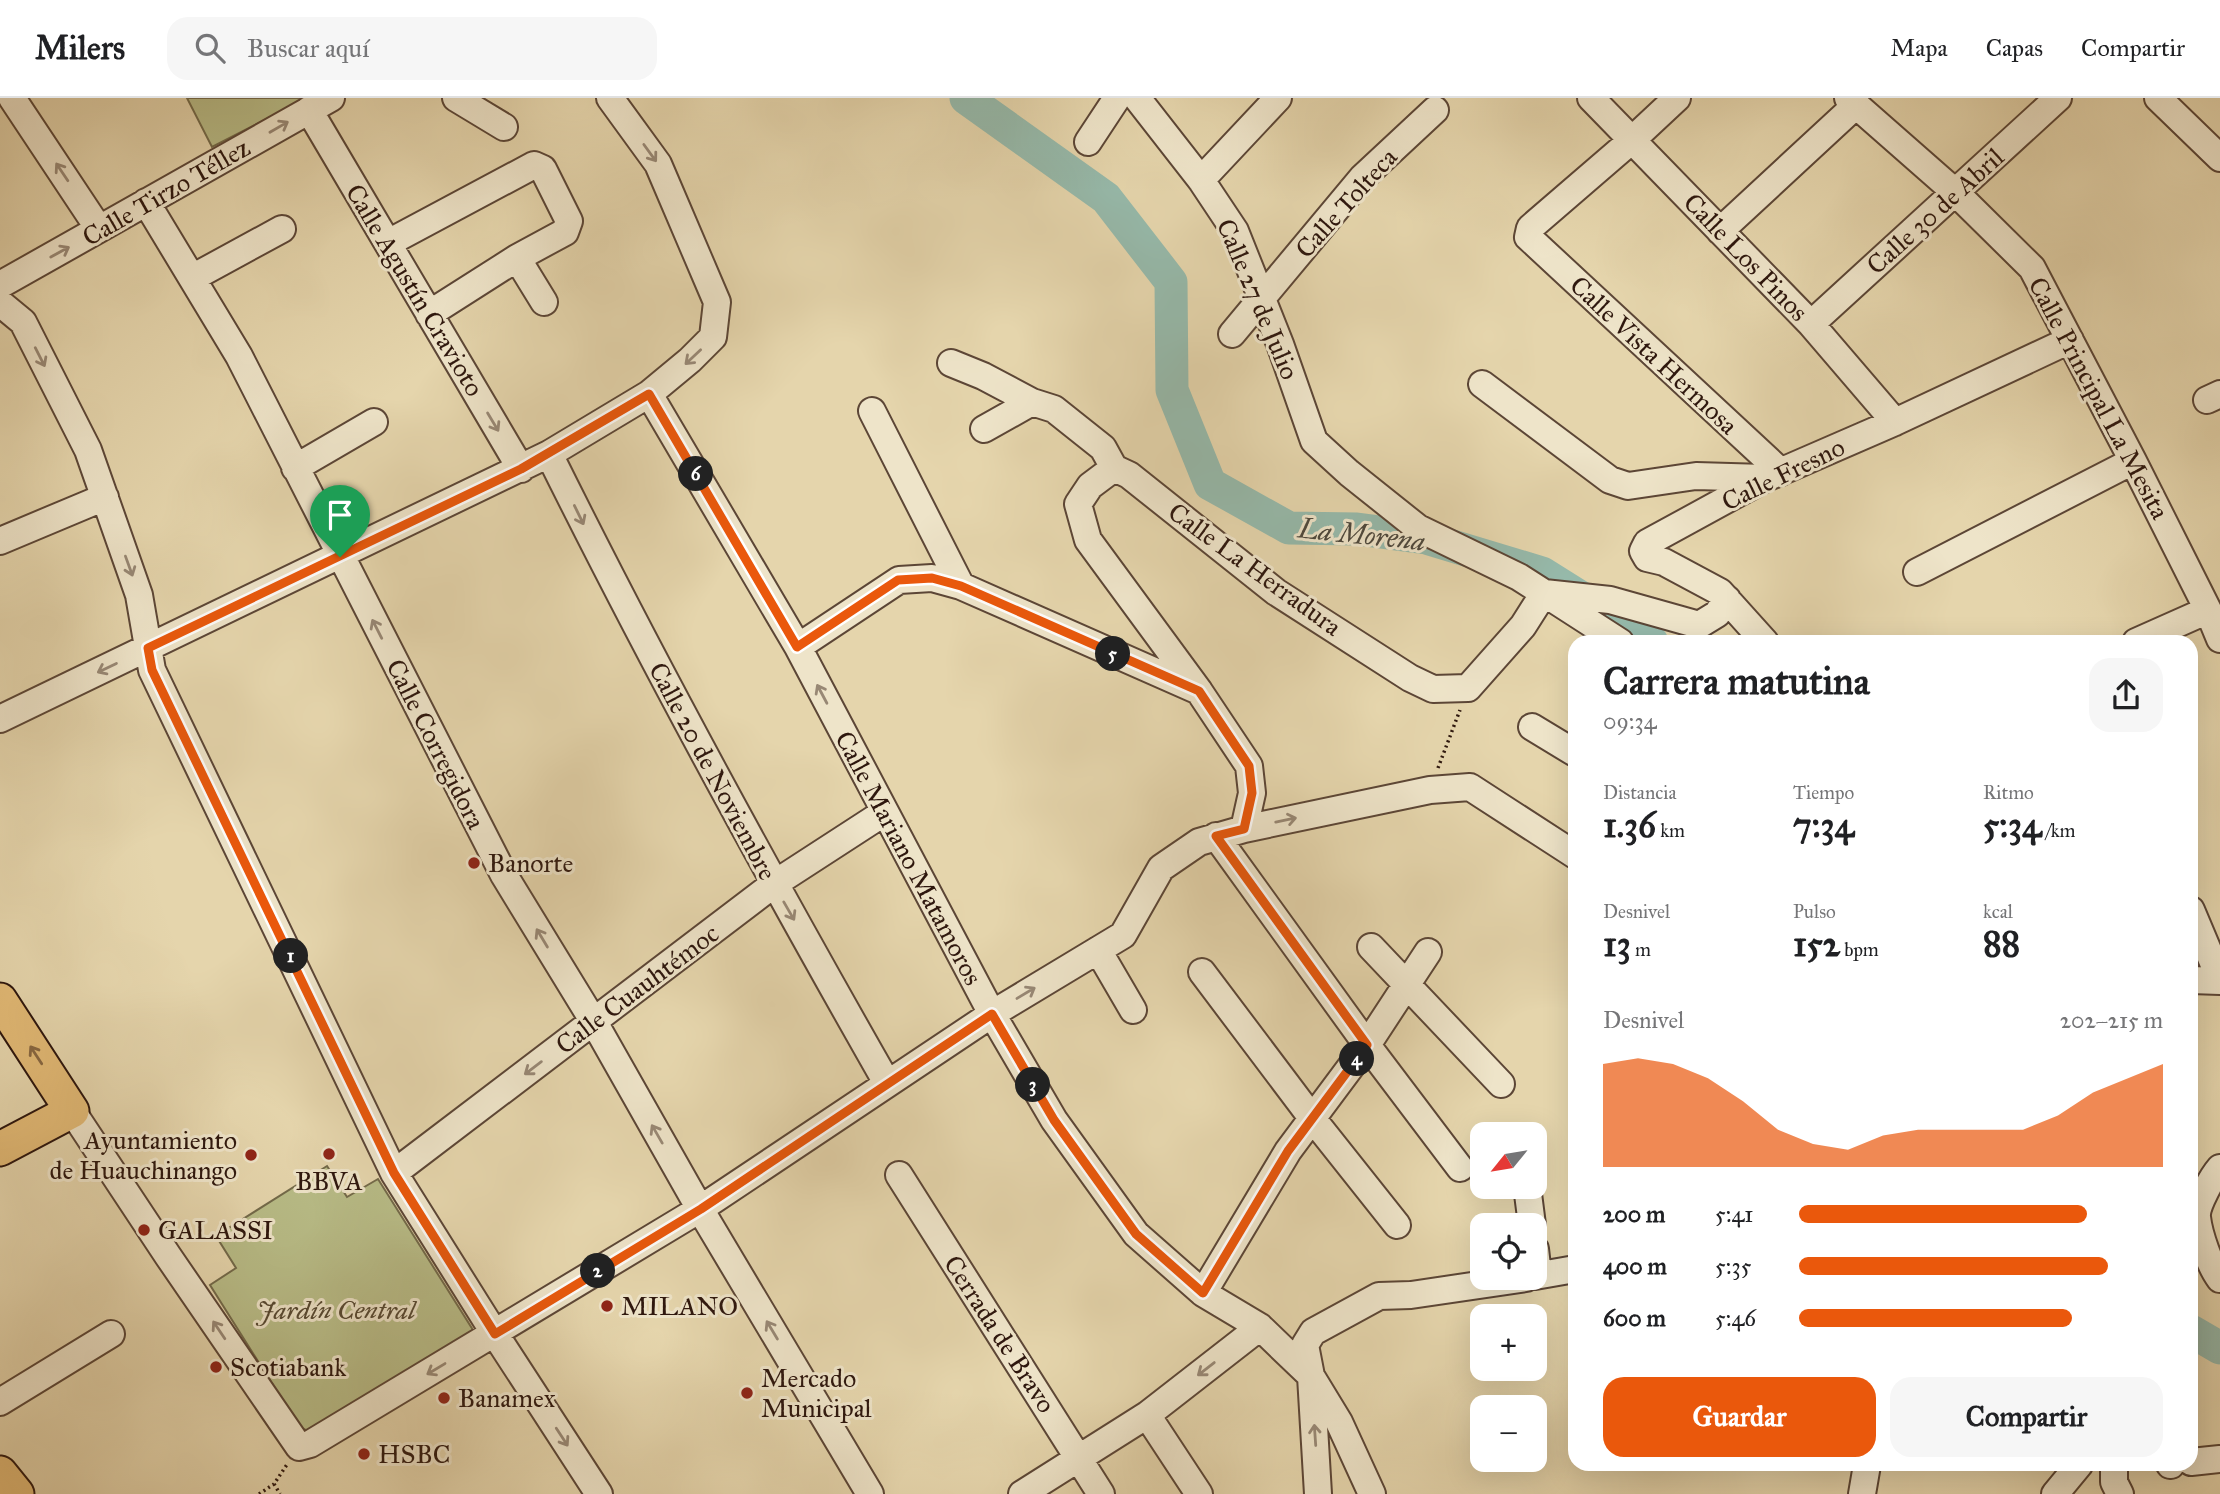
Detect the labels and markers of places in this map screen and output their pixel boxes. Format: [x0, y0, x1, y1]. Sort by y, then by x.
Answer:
pin: 6 [678, 456, 714, 492]
pin [310, 485, 370, 557]
pin: 5 [1096, 636, 1130, 672]
place label: Banorte [488, 847, 573, 879]
marker: Banorte [466, 855, 482, 871]
pin: 1 [274, 938, 308, 974]
pin: 4 [1340, 1042, 1374, 1076]
pin: 3 [1016, 1068, 1050, 1102]
place label: Ayuntamiento de Huauchinango [50, 1124, 237, 1186]
marker: BBVA [321, 1146, 337, 1162]
marker: Ayuntamiento de Huauchinango [243, 1147, 259, 1163]
place label: BBVA [295, 1165, 363, 1197]
place label: GALASSI [158, 1214, 273, 1246]
marker: GALASSI [136, 1222, 152, 1238]
pin: 2 [580, 1254, 616, 1288]
place label: MILANO [621, 1290, 738, 1322]
marker: MILANO [599, 1298, 615, 1314]
place label: Scotiabank [230, 1351, 347, 1383]
marker: Scotiabank [208, 1359, 224, 1375]
place label: Mercado Municipal [761, 1362, 872, 1424]
place label: Banamex [458, 1382, 556, 1414]
marker: Mercado Municipal [739, 1385, 755, 1401]
marker: Banamex [436, 1390, 452, 1406]
place label: HSBC [378, 1438, 450, 1470]
marker: HSBC [356, 1446, 372, 1462]

